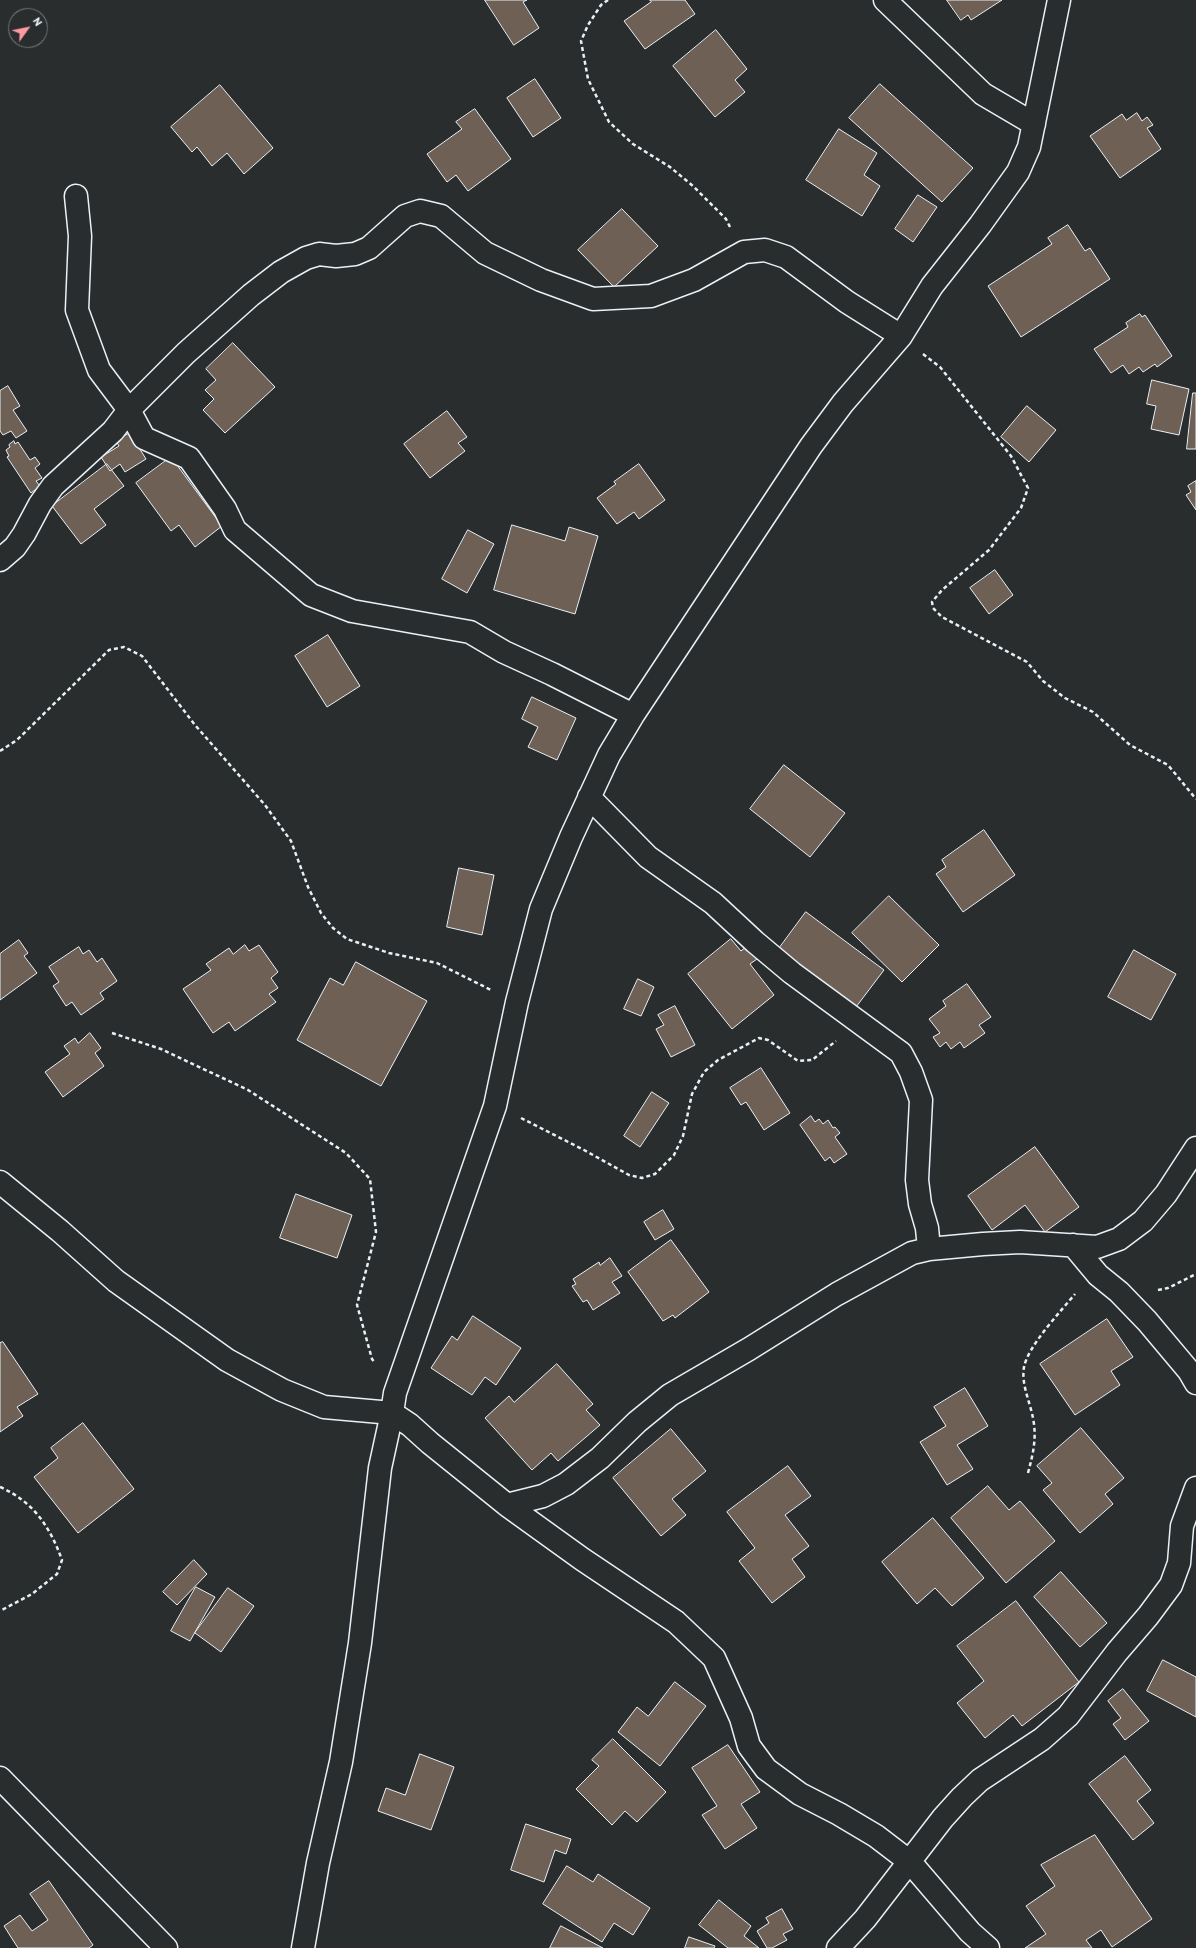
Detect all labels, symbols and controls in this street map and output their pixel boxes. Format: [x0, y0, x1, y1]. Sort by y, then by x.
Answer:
north arrow [8, 8, 48, 48]
text: N [30, 15, 45, 28]

